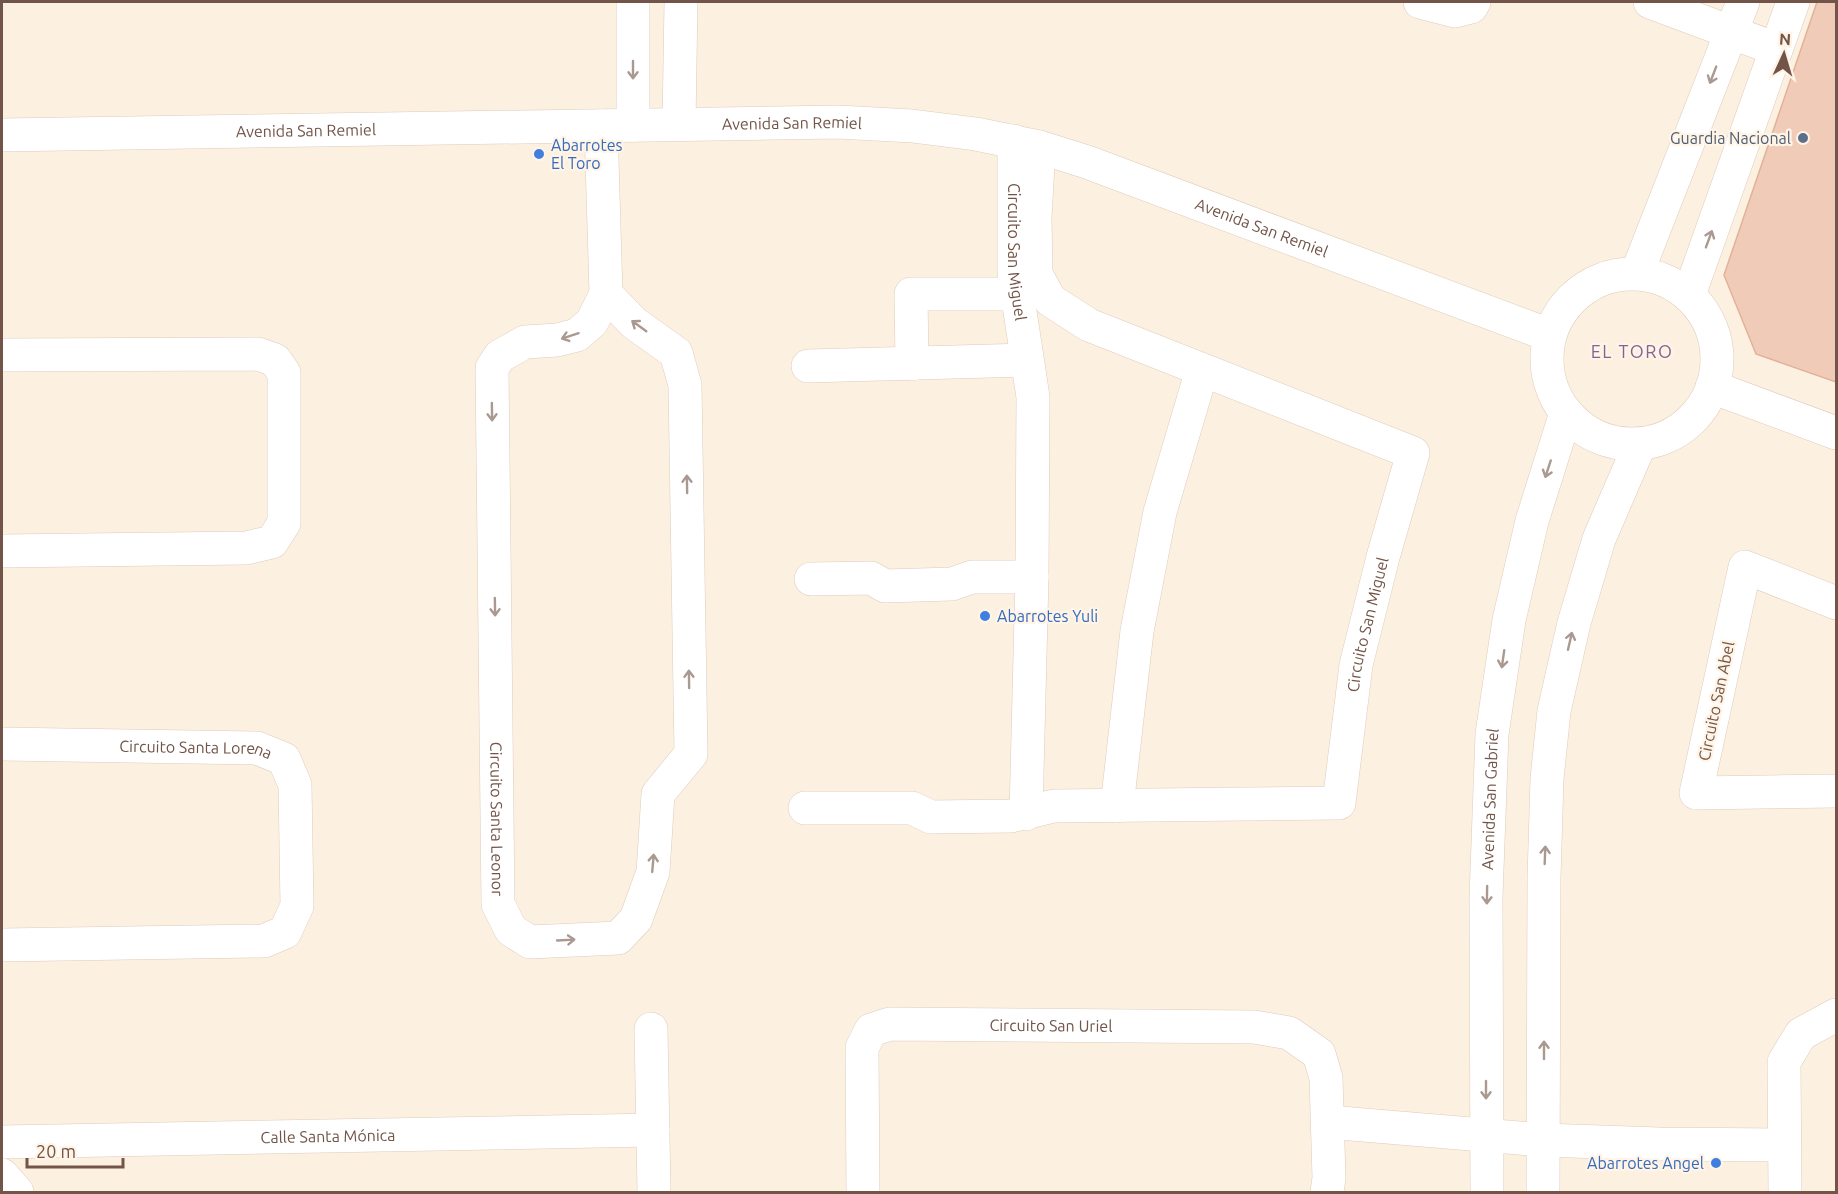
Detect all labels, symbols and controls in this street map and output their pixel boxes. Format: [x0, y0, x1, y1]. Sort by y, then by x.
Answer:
north arrow [1754, 24, 1814, 84]
text: N [1778, 30, 1792, 48]
one-way arrow [627, 59, 639, 79]
one-way arrow [1707, 66, 1718, 84]
street label: Avenida San Remiel [722, 113, 862, 133]
street label: Avenida San Remiel [236, 120, 376, 140]
place label: Guardia Nacional [1670, 129, 1791, 147]
marker: Guardia Nacional [1796, 131, 1810, 145]
place label: Abarrotes El Toro [551, 136, 623, 172]
marker: Abarrotes El Toro [532, 147, 546, 161]
street label: Circuito San Miguel [1005, 183, 1030, 322]
street label: Avenida San Remiel [1193, 194, 1331, 260]
one-way arrow [1704, 231, 1715, 249]
one-way arrow [631, 320, 647, 333]
one-way arrow [561, 331, 580, 342]
district label: EL TORO [1591, 341, 1673, 361]
one-way arrow [487, 401, 498, 421]
one-way arrow [1542, 459, 1553, 478]
one-way arrow [681, 475, 693, 495]
street label: Circuito San Miguel [1344, 555, 1392, 693]
one-way arrow [489, 596, 500, 616]
place label: Abarrotes Yuli [997, 607, 1098, 625]
marker: Abarrotes Yuli [978, 609, 992, 623]
one-way arrow [1564, 632, 1576, 651]
street label: Circuito San Abel [1695, 640, 1737, 762]
one-way arrow [1498, 648, 1509, 668]
one-way arrow [684, 670, 695, 690]
street label: Avenida San Gabriel [1478, 727, 1502, 870]
street label: Circuito Santa Lorena [119, 737, 275, 762]
street label: Circuito Santa Leonor [487, 742, 507, 896]
one-way arrow [1539, 846, 1550, 866]
one-way arrow [648, 854, 659, 873]
one-way arrow [1481, 884, 1492, 904]
one-way arrow [556, 935, 576, 946]
street label: Circuito San Uriel [989, 1016, 1112, 1035]
one-way arrow [1538, 1041, 1549, 1061]
one-way arrow [1480, 1079, 1492, 1099]
street label: Calle Santa Mónica [260, 1126, 396, 1146]
scale bar [27, 1131, 123, 1169]
text: 20 m [36, 1141, 76, 1161]
place label: Abarrotes Angel [1587, 1154, 1704, 1172]
marker: Abarrotes Angel [1709, 1156, 1723, 1170]

